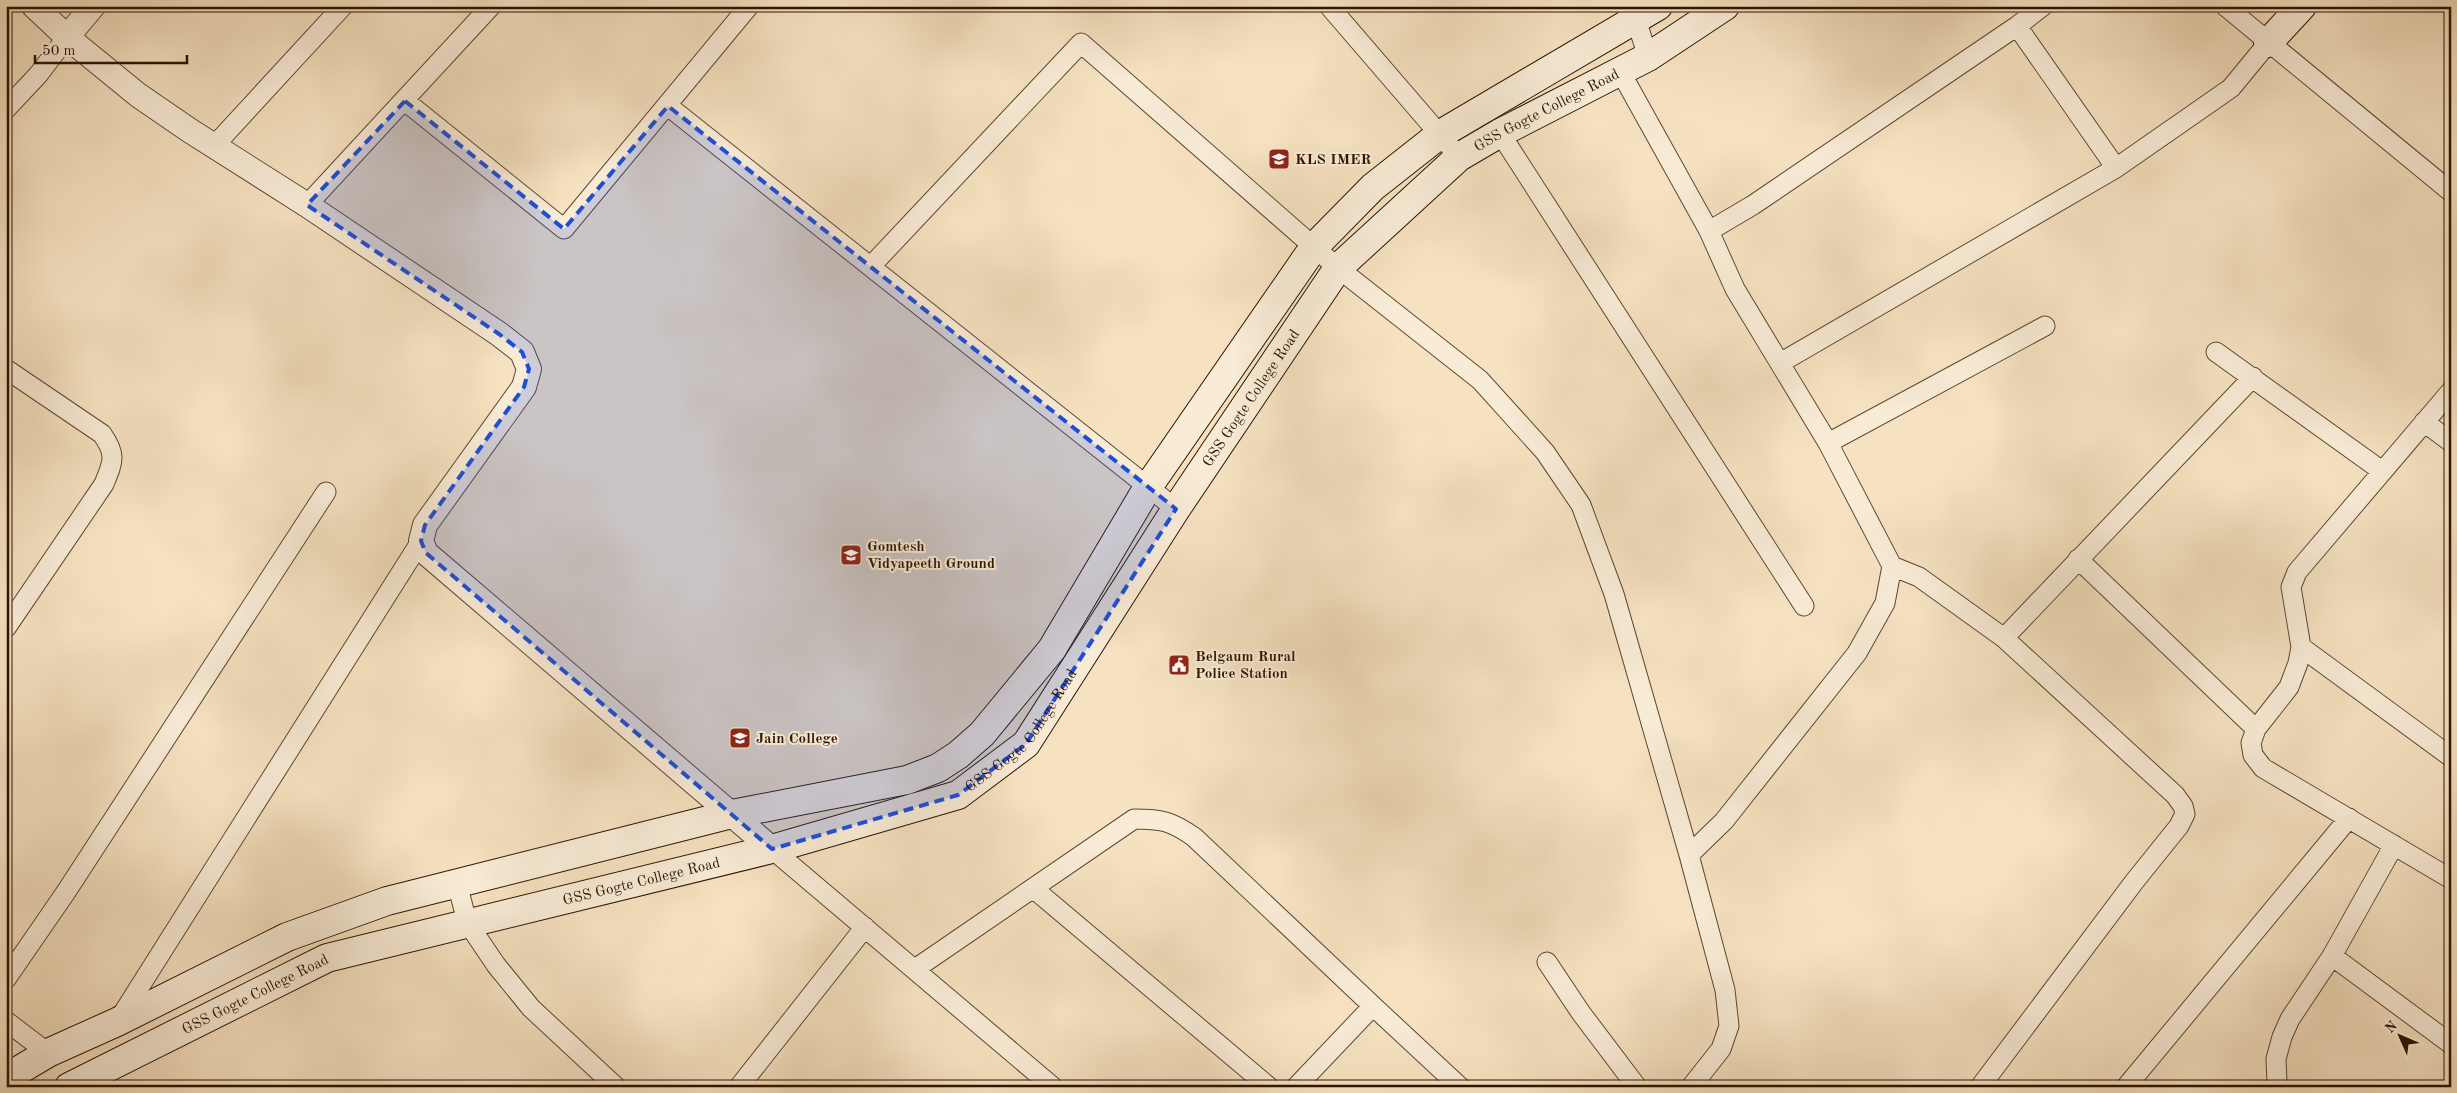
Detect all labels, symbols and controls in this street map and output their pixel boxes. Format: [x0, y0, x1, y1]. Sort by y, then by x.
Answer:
scale bar [35, 32, 188, 64]
text: 50 m [42, 44, 76, 59]
street label: GSS Gogte College Road [1472, 67, 1622, 155]
school or university icon: KLS IMER [1267, 147, 1291, 171]
place label: KLS IMER [1295, 153, 1371, 168]
street label: GSS Gogte College Road [1201, 327, 1303, 470]
place label: Gomtesh Vidyapeeth Ground [867, 540, 995, 572]
school or university icon: Gomtesh Vidyapeeth Ground [839, 543, 863, 567]
place label: Belgaum Rural Police Station [1195, 650, 1296, 682]
public building icon: Belgaum Rural Police Station [1167, 653, 1191, 677]
street label: GSS Gogte College Road [963, 667, 1081, 796]
school or university icon: Jain College [728, 726, 752, 750]
place label: Jain College [756, 732, 838, 747]
street label: GSS Gogte College Road [561, 856, 722, 909]
street label: GSS Gogte College Road [180, 952, 331, 1038]
north arrow [2374, 1010, 2424, 1060]
text: N [2383, 1019, 2400, 1036]

